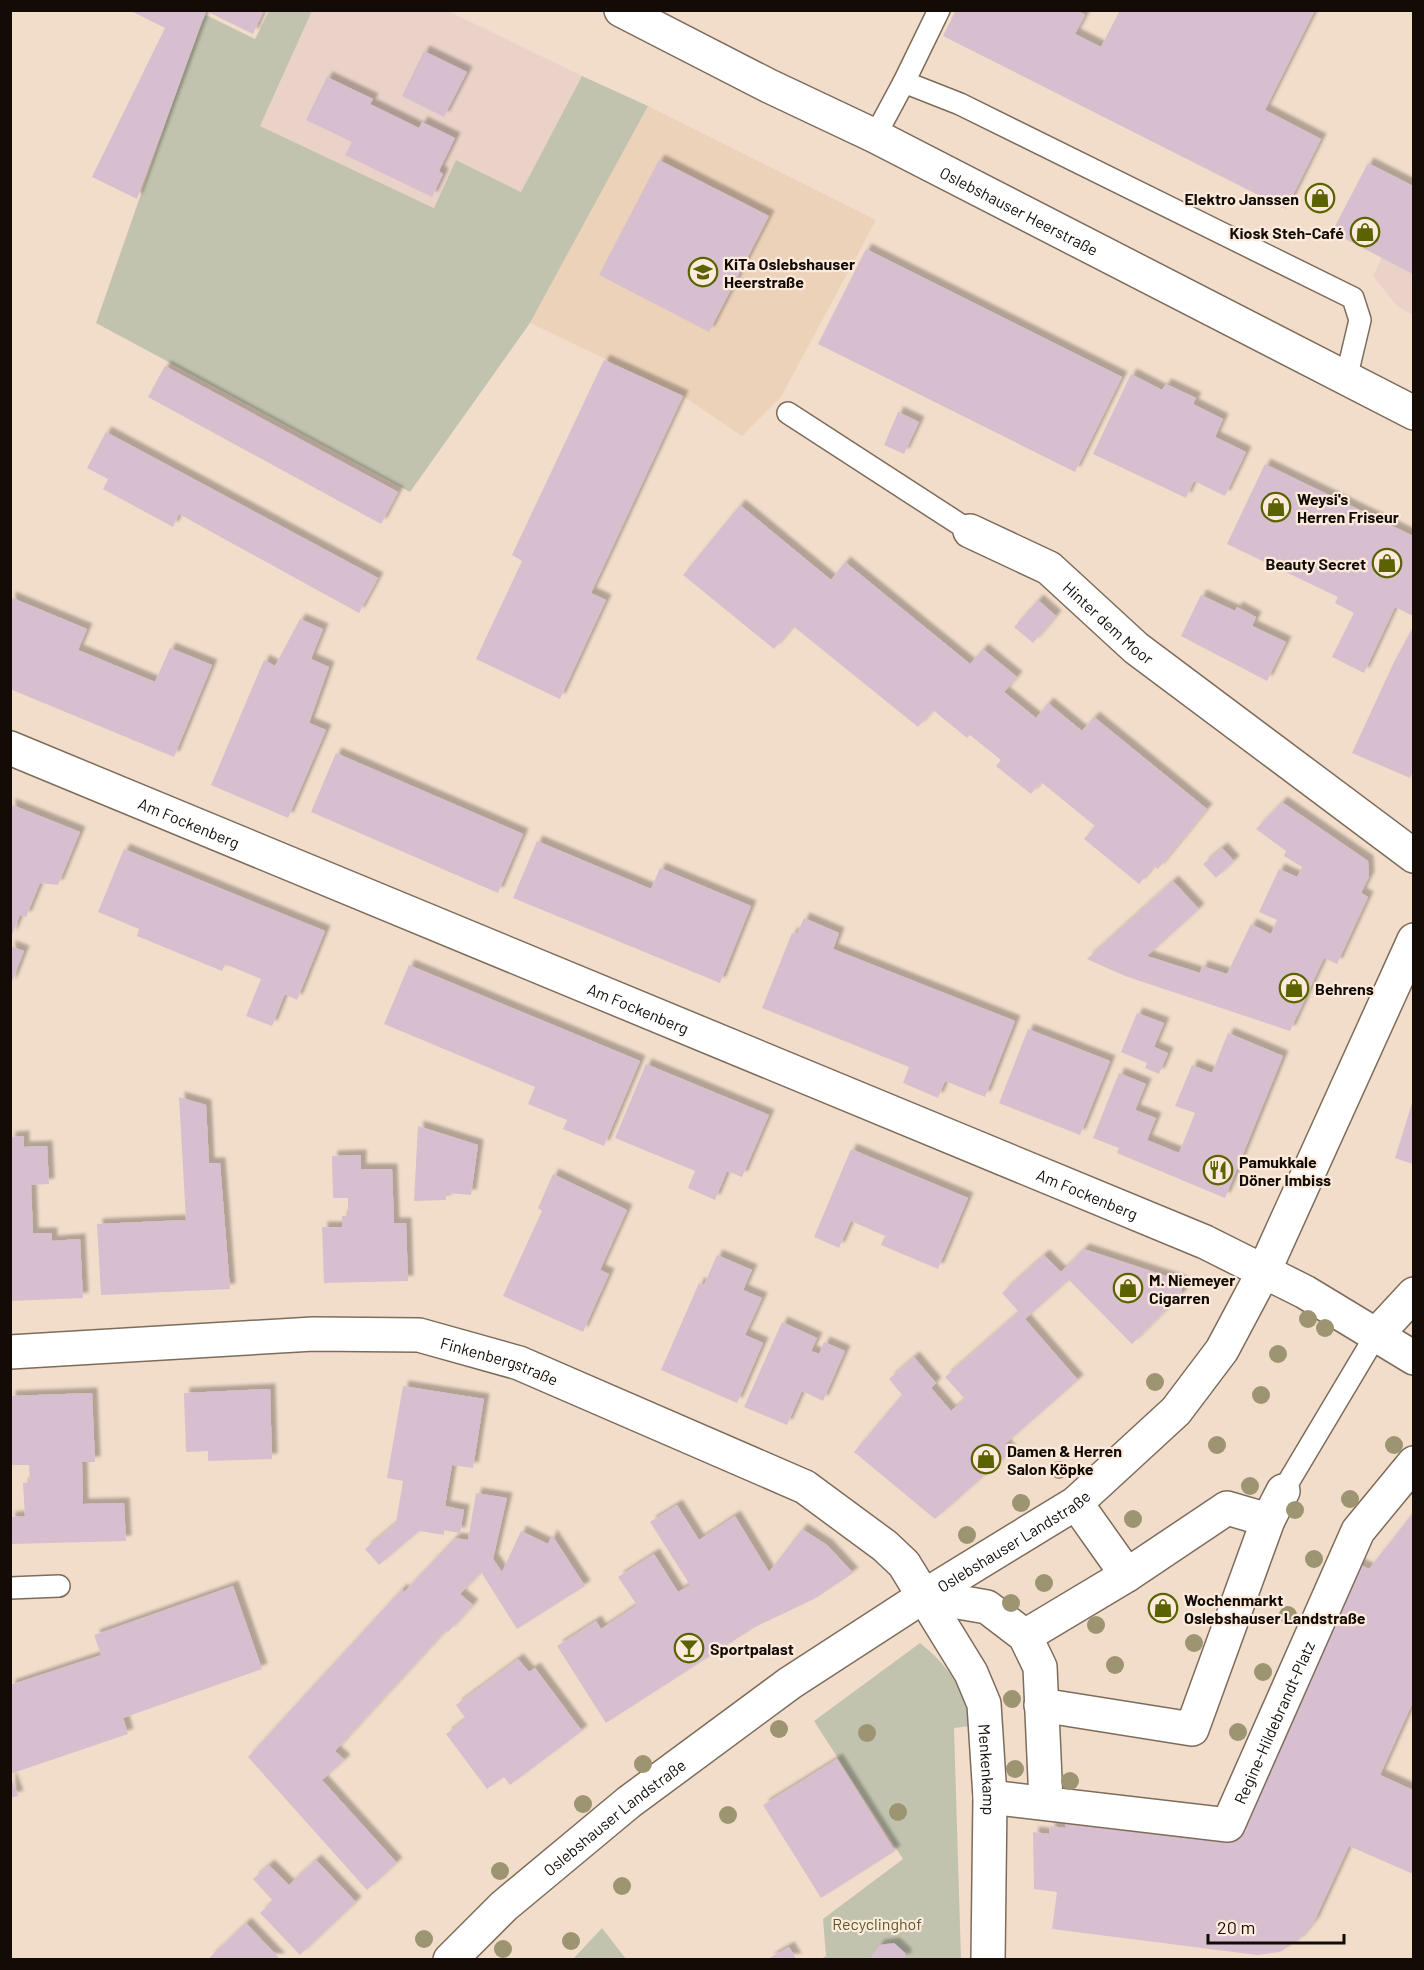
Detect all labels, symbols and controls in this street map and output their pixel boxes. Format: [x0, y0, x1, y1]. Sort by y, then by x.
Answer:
street label: Oslebshauser Heerstraße [937, 162, 1102, 259]
shop icon: Elektro Janssen [1304, 182, 1336, 214]
place label: Elektro Janssen [1184, 189, 1299, 208]
shop icon: Kiosk Steh-Café [1349, 216, 1381, 248]
place label: Kiosk Steh-Café [1229, 223, 1344, 242]
place label: KiTa Oslebshauser Heerstraße [724, 254, 855, 291]
school or university icon: KiTa Oslebshauser Heerstraße [687, 256, 719, 288]
place label: Weysi's Herren Friseur [1297, 489, 1399, 526]
shop icon: Weysi's Herren Friseur [1260, 491, 1292, 523]
shop icon: Beauty Secret [1371, 547, 1403, 579]
place label: Beauty Secret [1266, 554, 1366, 573]
street label: Hinter dem Moor [1060, 577, 1158, 668]
street label: Am Fockenberg [136, 793, 243, 852]
shop icon: Behrens [1278, 972, 1310, 1004]
street label: Am Fockenberg [585, 978, 692, 1037]
place label: Behrens [1315, 979, 1374, 998]
place label: Pamukkale Döner Imbiss [1239, 1152, 1331, 1189]
restaurant icon: Pamukkale Döner Imbiss [1202, 1154, 1234, 1186]
street label: Am Fockenberg [1034, 1164, 1141, 1223]
place label: M. Niemeyer Cigarren [1149, 1270, 1235, 1307]
shop icon: M. Niemeyer Cigarren [1112, 1272, 1144, 1304]
street label: Finkenbergstraße [439, 1332, 561, 1388]
place label: Damen & Herren Salon Köpke [1007, 1441, 1122, 1478]
shop icon: Damen & Herren Salon Köpke [970, 1443, 1002, 1475]
street label: Oslebshauser Landstraße [933, 1486, 1094, 1595]
place label: Wochenmarkt Oslebshauser Landstraße [1184, 1590, 1366, 1627]
shop icon: Wochenmarkt Oslebshauser Landstraße [1147, 1592, 1179, 1624]
bar icon: Sportpalast [673, 1632, 705, 1664]
street label: Regine-Hildebrandt-Platz [1229, 1638, 1318, 1807]
place label: Sportpalast [710, 1639, 794, 1658]
street label: Menkenkamp [976, 1723, 1000, 1815]
street label: Oslebshauser Landstraße [539, 1754, 689, 1879]
scale bar [1208, 1907, 1344, 1945]
park label: Recyclinghof [832, 1914, 922, 1933]
text: 20 m [1217, 1916, 1255, 1938]

